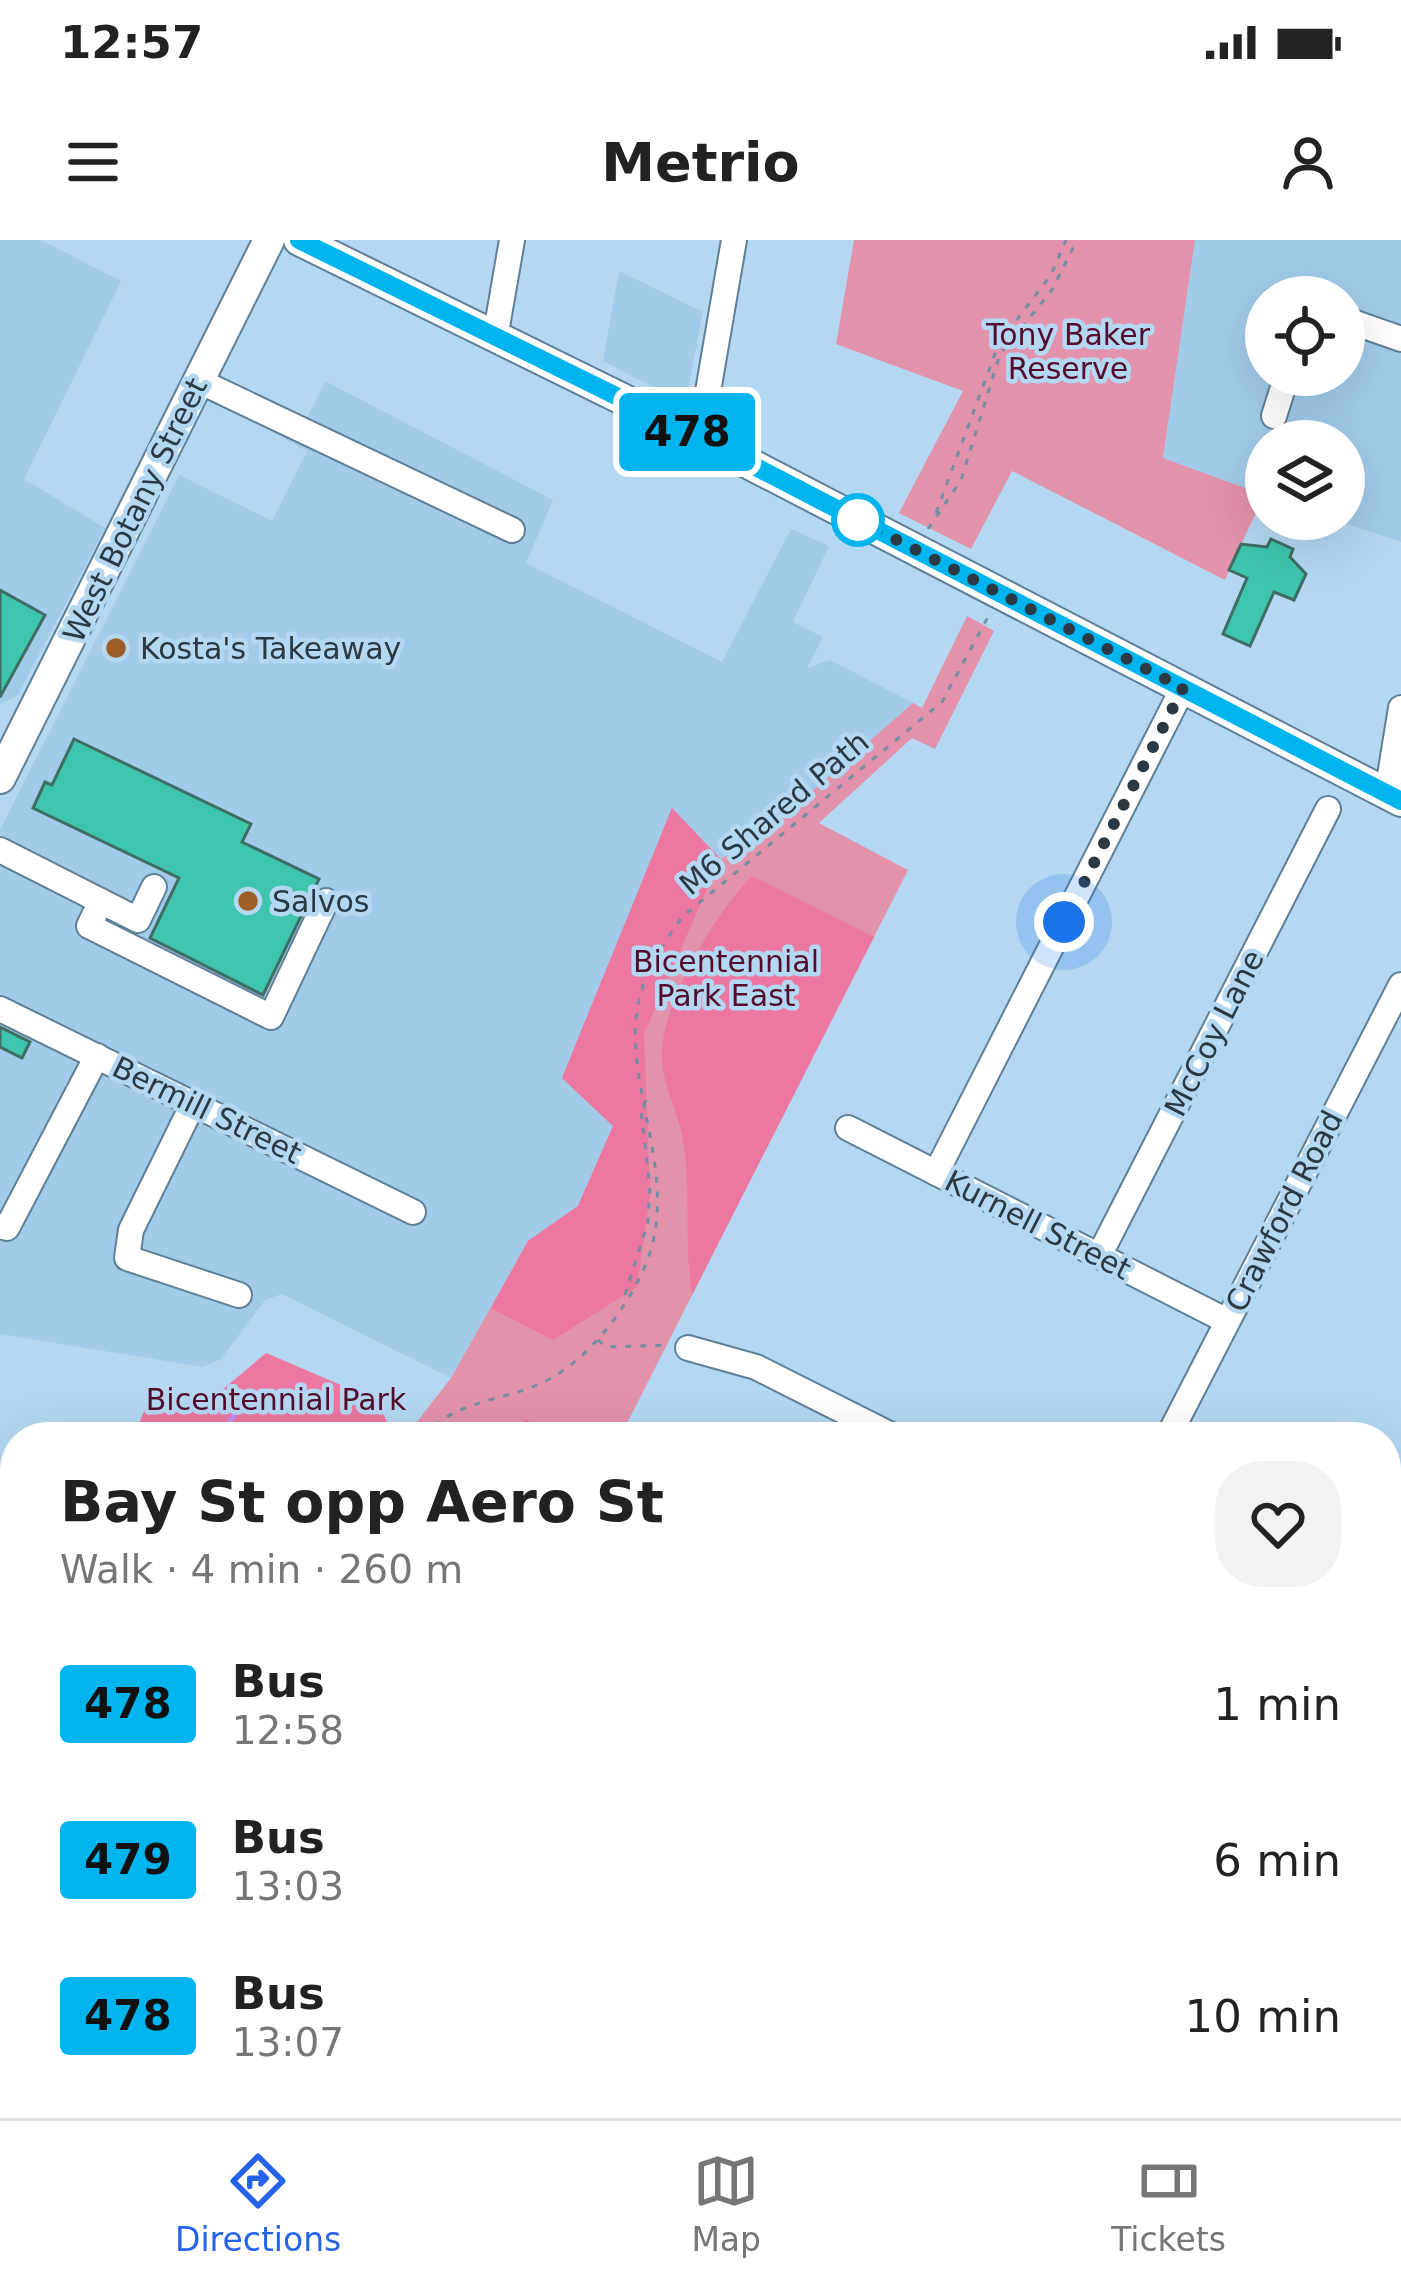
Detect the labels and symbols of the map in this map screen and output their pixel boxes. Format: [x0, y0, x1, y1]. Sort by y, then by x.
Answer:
park label: Tony Baker Reserve [985, 317, 1151, 386]
street label: West Botany Street [56, 372, 214, 648]
line badge: 478 [618, 393, 756, 471]
unlabelled marker [833, 495, 883, 545]
place label: Kosta's Takeaway [140, 631, 401, 666]
marker: Kosta's Takeaway [103, 635, 129, 661]
street label: M6 Shared Path [673, 724, 875, 902]
place label: Salvos [272, 884, 370, 919]
marker: Salvos [235, 888, 261, 914]
your location [1034, 892, 1094, 952]
park label: Bicentennial Park East [633, 944, 819, 1013]
street label: McCoy Lane [1157, 944, 1271, 1122]
street label: Bermill Street [107, 1049, 307, 1171]
street label: Crawford Road [1218, 1105, 1350, 1317]
street label: Kurnell Street [939, 1163, 1137, 1287]
park label: Bicentennial Park [146, 1382, 407, 1417]

